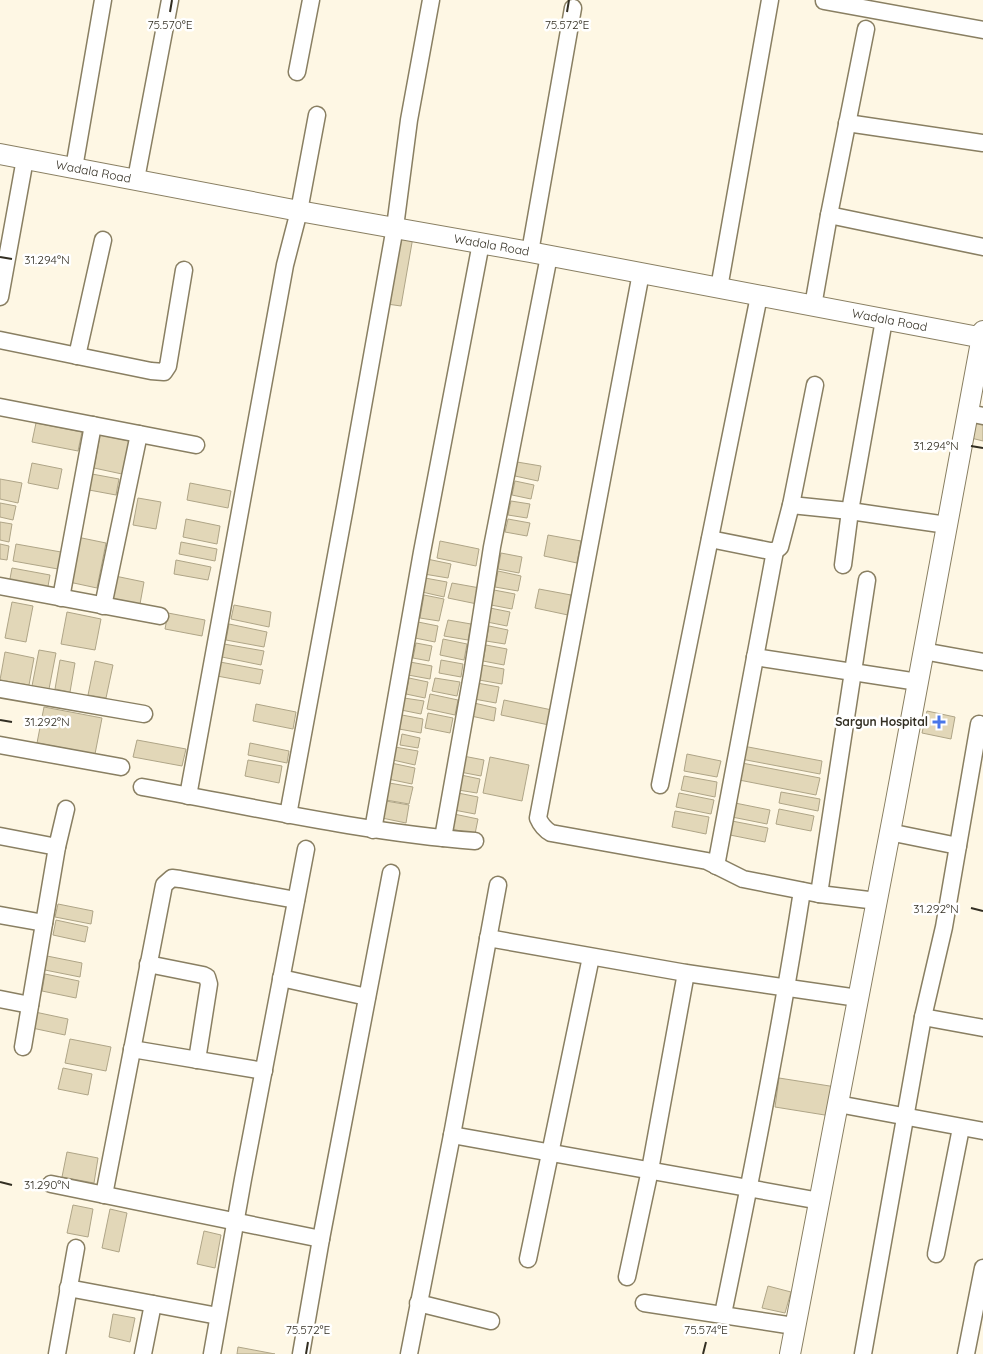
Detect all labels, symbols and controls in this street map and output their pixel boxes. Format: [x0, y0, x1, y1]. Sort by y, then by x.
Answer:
text: 75.570°E [147, 17, 193, 32]
text: 75.572°E [545, 17, 590, 32]
street label: Wadala Road [54, 157, 132, 186]
street label: Wadala Road [453, 231, 531, 259]
text: 31.294°N [24, 252, 70, 267]
street label: Wadala Road [851, 305, 929, 334]
text: 31.294°N [913, 438, 959, 453]
text: 31.292°N [24, 714, 70, 729]
place label: Sargun Hospital [835, 714, 928, 729]
marker: Sargun Hospital [932, 715, 946, 729]
text: 31.292°N [913, 901, 959, 916]
text: 31.290°N [24, 1177, 70, 1192]
text: 75.572°E [286, 1322, 331, 1337]
text: 75.574°E [684, 1322, 728, 1337]

